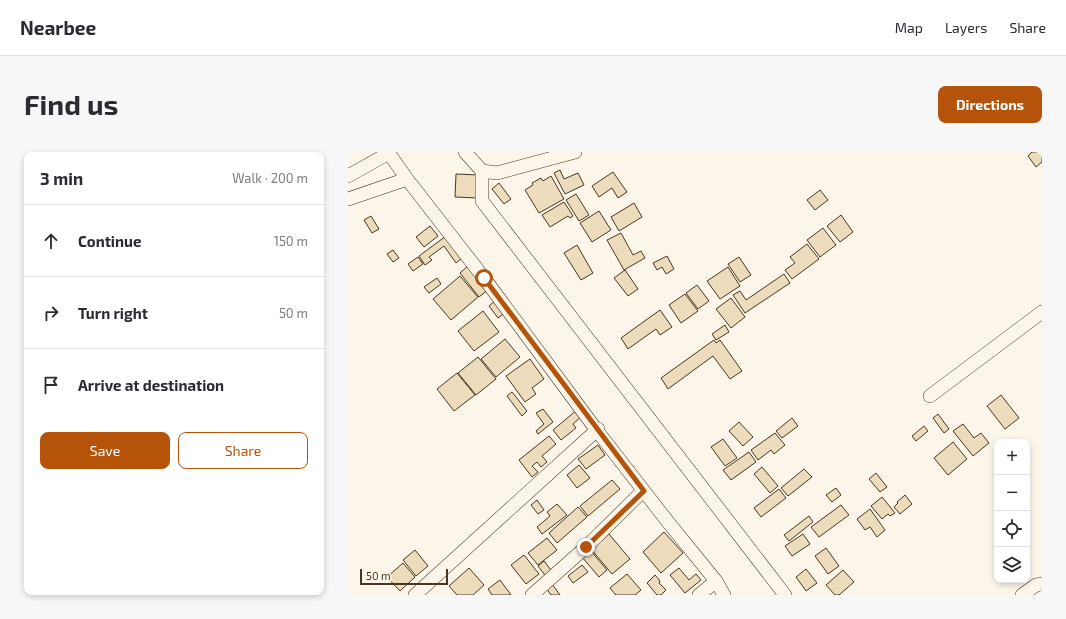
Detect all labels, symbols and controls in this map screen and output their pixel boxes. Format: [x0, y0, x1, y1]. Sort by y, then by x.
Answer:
text: Nearbee [20, 16, 96, 39]
text: Map [895, 19, 923, 36]
text: Layers [945, 19, 987, 36]
text: Share [1009, 19, 1046, 36]
button: Directions [938, 86, 1042, 123]
text: Find us [24, 87, 118, 121]
text: 3 min [40, 168, 83, 188]
text: Walk · 200 m [232, 170, 308, 186]
icon: ahead [40, 230, 62, 252]
text: Continue [78, 232, 141, 250]
text: 150 m [274, 233, 308, 249]
route start [475, 269, 493, 287]
icon: right [40, 302, 62, 324]
text: Turn right [78, 304, 148, 322]
text: 50 m [279, 305, 308, 321]
icon: arrive [40, 374, 62, 396]
text: Arrive at destination [78, 376, 224, 394]
button: Save [40, 432, 170, 469]
button: Share [178, 432, 308, 469]
map controls [994, 439, 1030, 583]
button: + [994, 439, 1030, 475]
button: − [994, 475, 1030, 511]
button: locate [994, 511, 1030, 547]
route end [577, 538, 595, 556]
button: layers [994, 547, 1030, 583]
scale bar [360, 567, 448, 586]
text: 50 m [366, 569, 391, 582]

